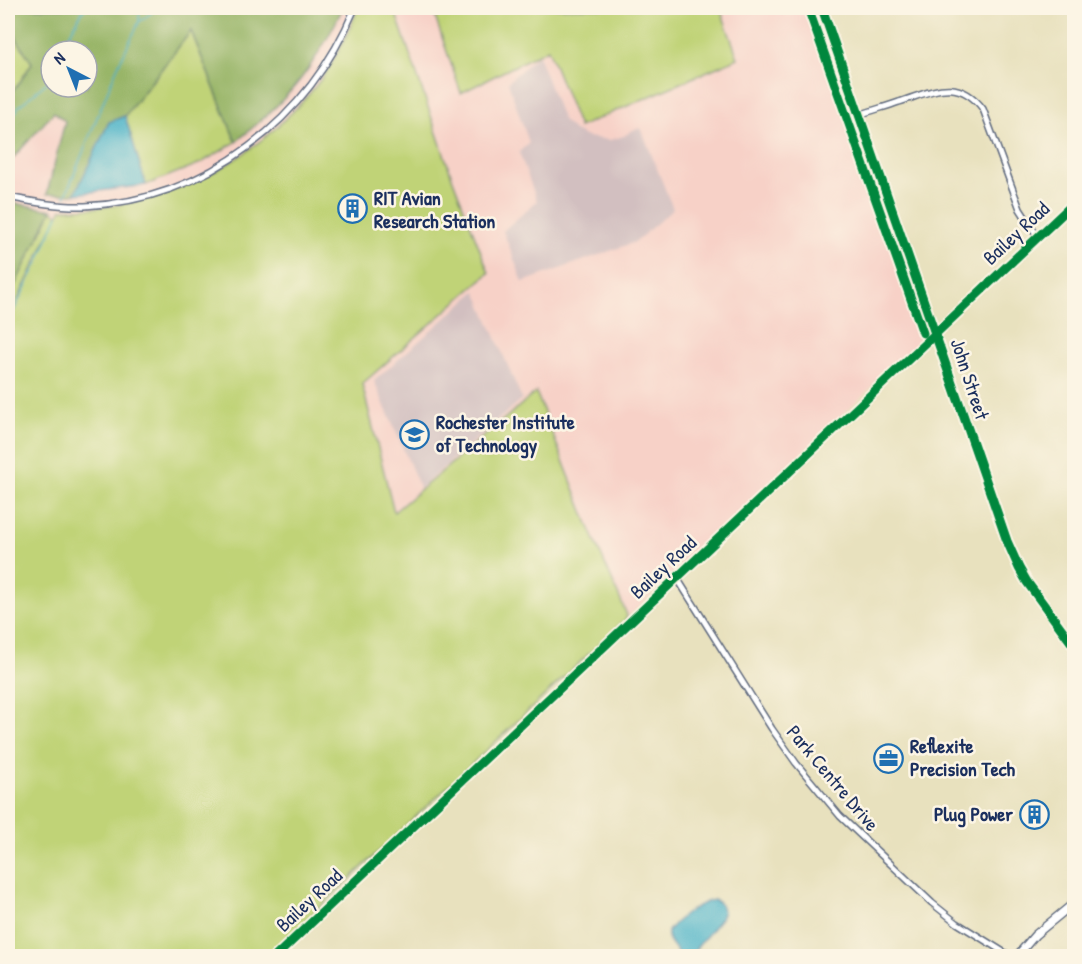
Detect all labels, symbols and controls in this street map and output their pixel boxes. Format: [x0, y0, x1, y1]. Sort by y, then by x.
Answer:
north arrow [39, 39, 99, 99]
text: N [48, 47, 70, 69]
place label: RIT Avian Research Station [374, 184, 495, 234]
building icon: RIT Avian Research Station [337, 193, 369, 225]
street label: Bailey Road [977, 195, 1055, 270]
street label: John Street [945, 335, 997, 424]
place label: Rochester Institute of Technology [436, 408, 575, 459]
school or university icon: Rochester Institute of Technology [399, 418, 431, 450]
street label: Bailey Road [624, 529, 702, 604]
street label: Park Centre Drive [781, 719, 886, 836]
place label: Reflexite Precision Tech [910, 732, 1015, 782]
office icon: Reflexite Precision Tech [873, 742, 905, 774]
building icon: Plug Power [1018, 798, 1050, 830]
place label: Plug Power [934, 800, 1013, 828]
street label: Bailey Road [270, 862, 348, 937]

